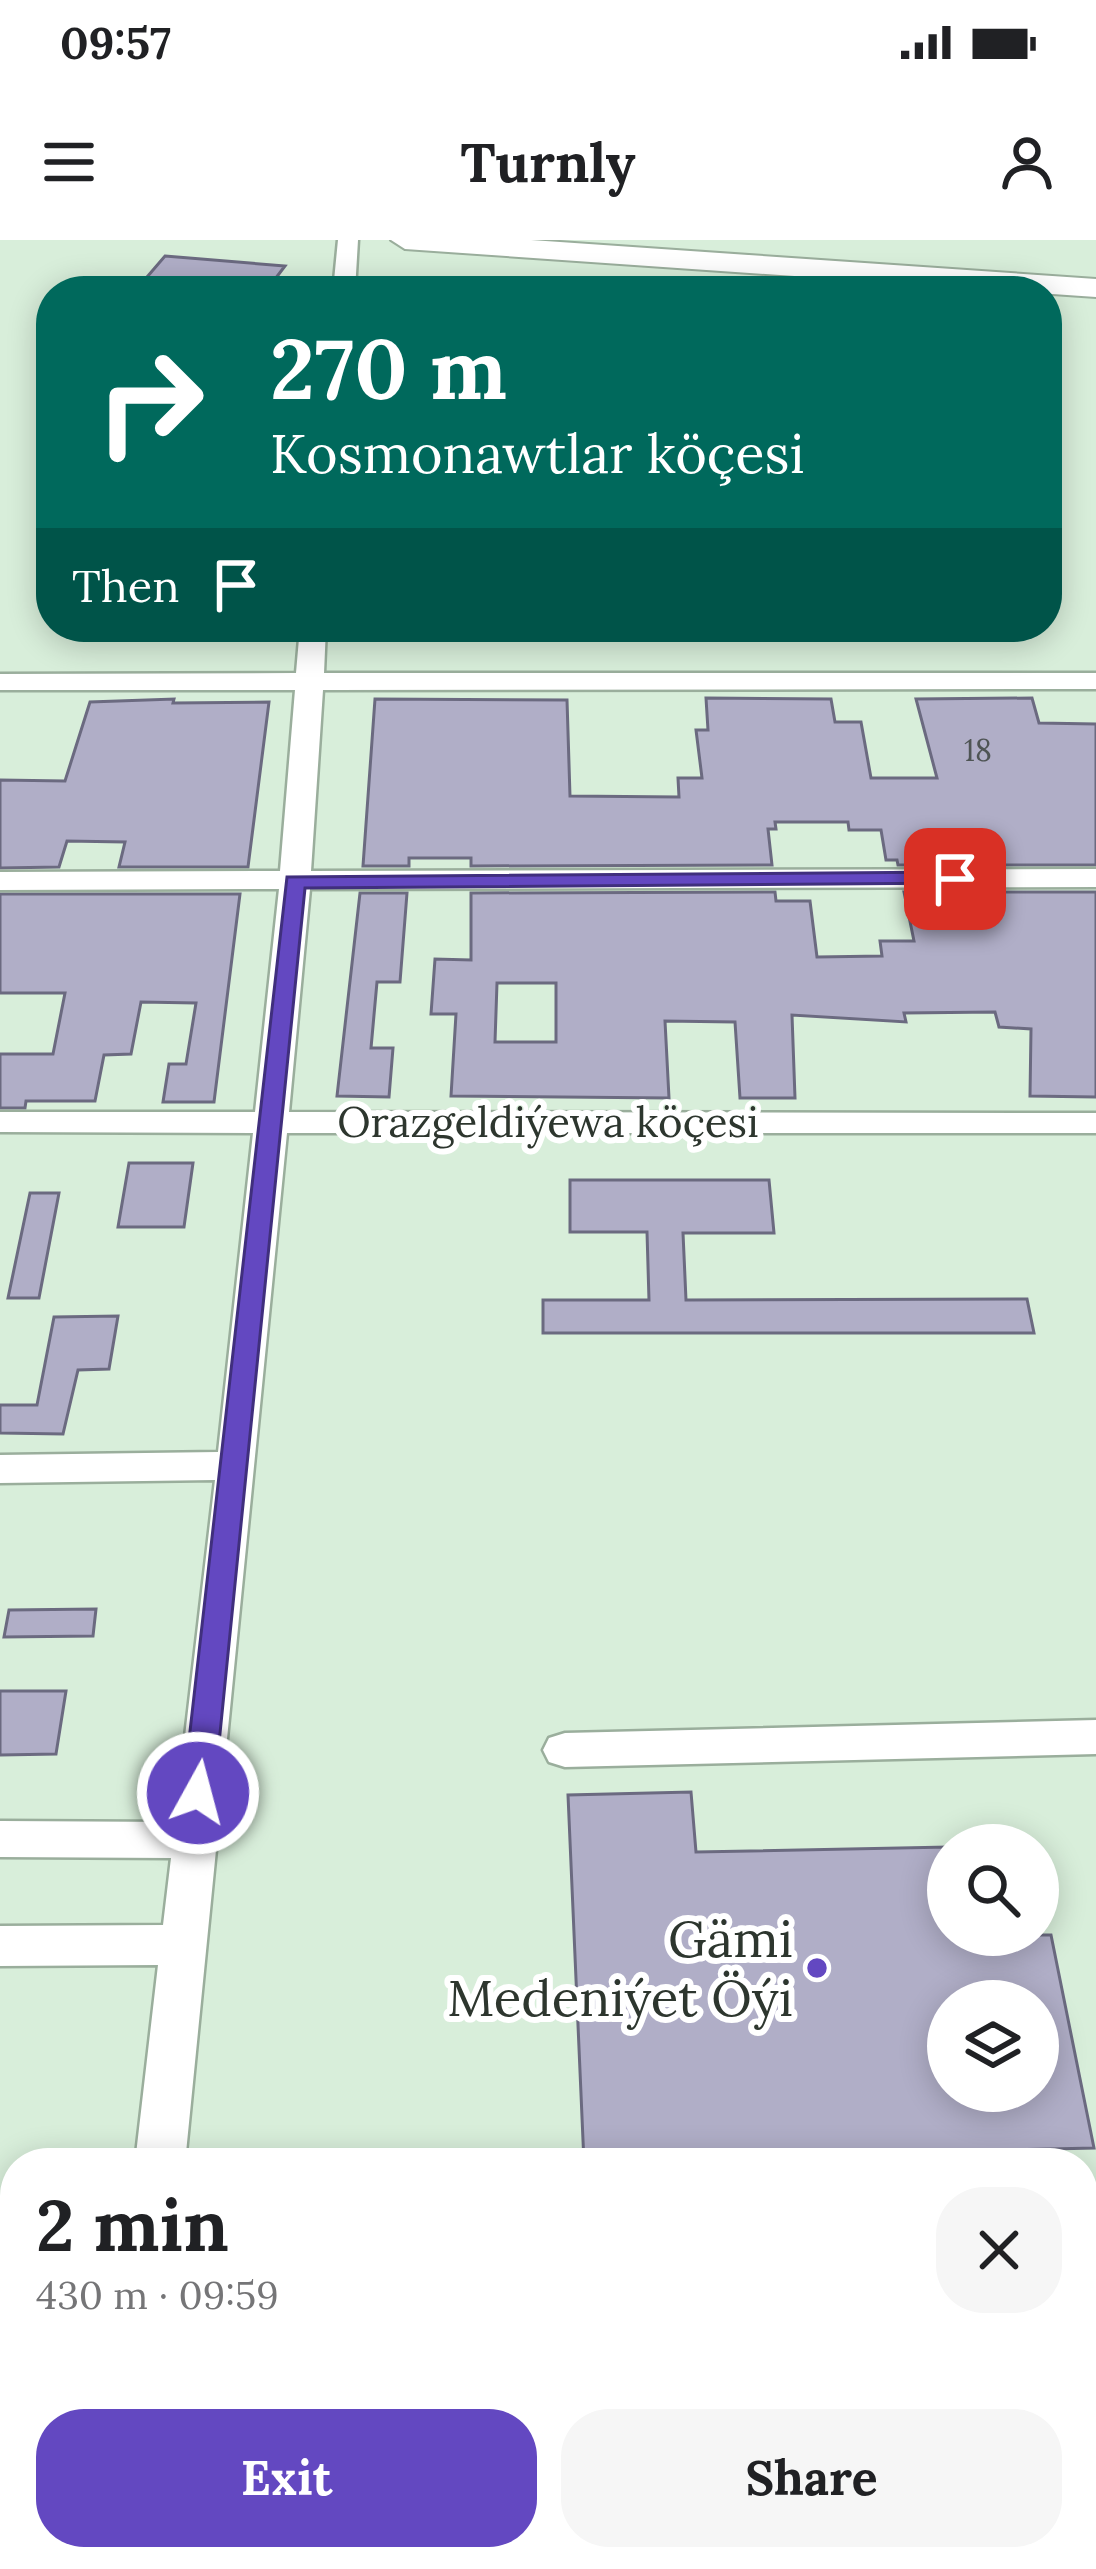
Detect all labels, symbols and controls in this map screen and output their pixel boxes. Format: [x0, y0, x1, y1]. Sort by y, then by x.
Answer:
text: 09:57 [60, 14, 171, 71]
text: Turnly [460, 128, 636, 197]
icon: menu [36, 129, 102, 195]
icon: person [994, 129, 1060, 195]
text: 270 m [270, 314, 507, 422]
icon: right [72, 324, 228, 480]
text: Kosmonawtlar köçesi [270, 419, 805, 488]
icon: arrive [203, 552, 269, 618]
text: Then [72, 557, 179, 614]
house number: 18 [964, 731, 992, 769]
pin [904, 828, 1006, 930]
icon: arrive [922, 846, 988, 912]
street label: Orazgeldiýewa köçesi [337, 1095, 759, 1149]
position arrow [135, 1730, 261, 1856]
map controls [927, 1824, 1059, 2112]
button: search [927, 1824, 1059, 1956]
place label: Gämi Medeniýet Öýi [447, 1906, 793, 2030]
marker: Gämi Medeniýet Öýi [804, 1955, 830, 1981]
button: layers [927, 1980, 1059, 2112]
text: 2 min [36, 2179, 229, 2271]
button: close [936, 2187, 1062, 2313]
text: 430 m · 09:59 [36, 2270, 279, 2320]
button: Exit [36, 2409, 537, 2547]
button: Share [561, 2409, 1062, 2547]

